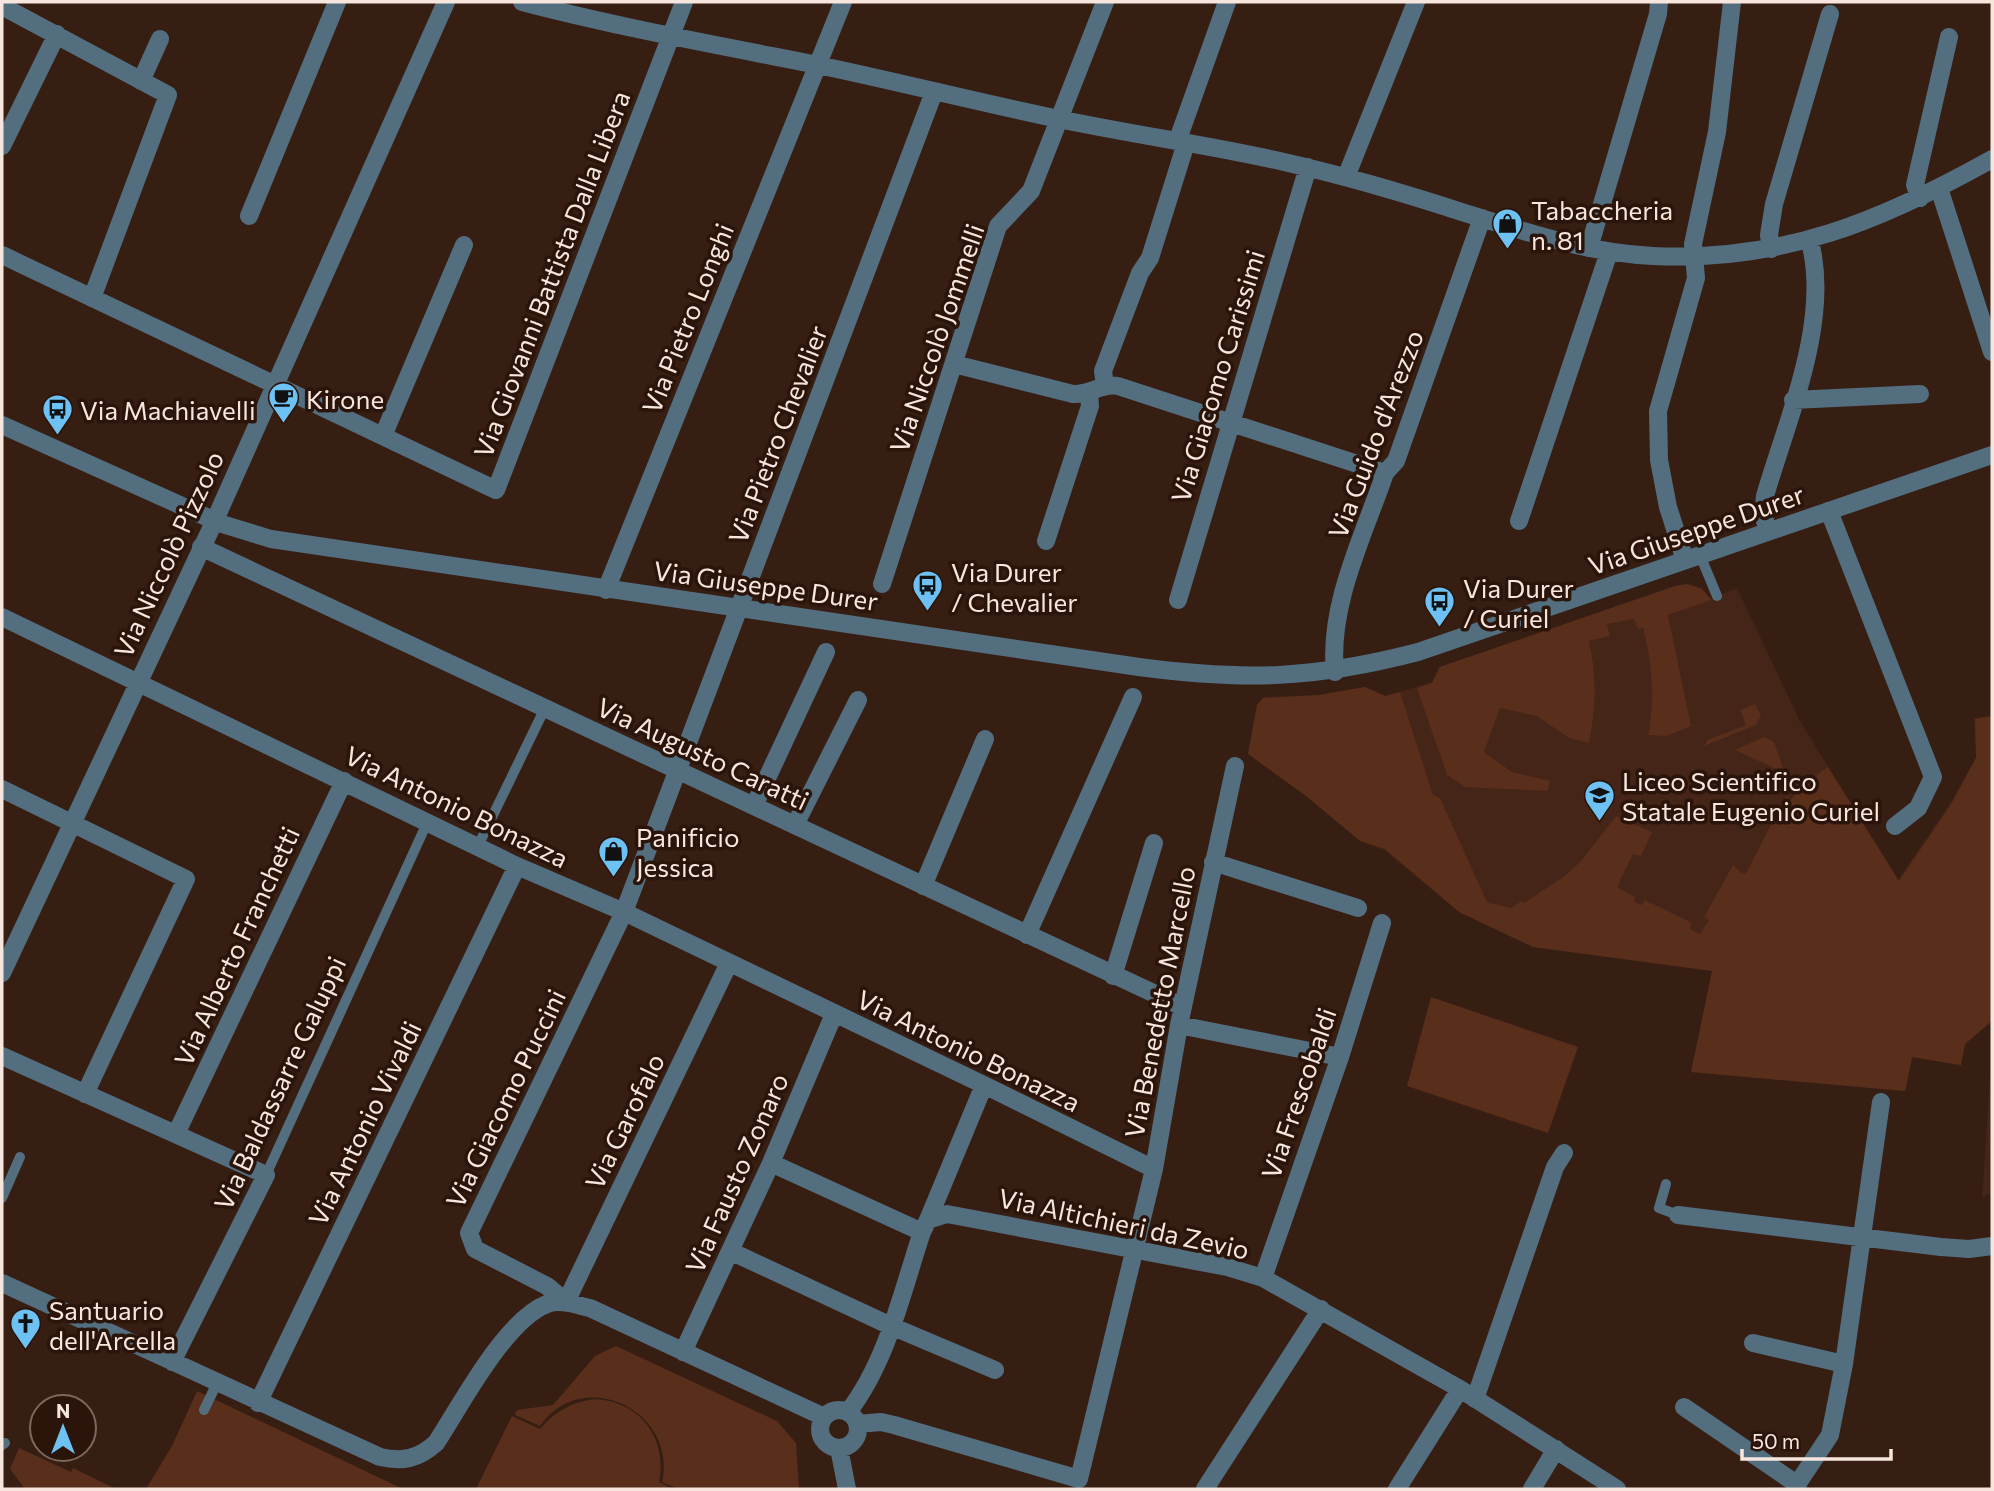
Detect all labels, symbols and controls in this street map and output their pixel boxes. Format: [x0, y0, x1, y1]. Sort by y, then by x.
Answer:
street label: Via Giovanni Battista Dalla Libera [467, 86, 635, 462]
place label: Tabaccheria n. 81 [1531, 194, 1673, 255]
shop icon: Tabaccheria n. 81 [1491, 207, 1525, 251]
street label: Via Pietro Longhi [635, 219, 739, 417]
street label: Via Niccolò Jommelli [882, 220, 990, 456]
street label: Via Giacomo Carissimi [1164, 246, 1270, 506]
street label: Via Pietro Chevalier [721, 321, 833, 547]
street label: Via Guido d'Arezzo [1321, 325, 1429, 543]
cafe icon: Kirone [266, 381, 300, 425]
place label: Kirone [306, 383, 384, 414]
bus stop icon: Via Machiavelli [40, 392, 74, 436]
place label: Via Machiavelli [80, 394, 256, 425]
street label: Via Niccolò Pizzolo [107, 446, 229, 662]
street label: Via Giuseppe Durer [1584, 478, 1808, 580]
street label: Via Giuseppe Durer [652, 554, 880, 616]
place label: Via Durer / Chevalier [951, 556, 1078, 617]
bus stop icon: Via Durer / Chevalier [911, 569, 945, 613]
place label: Via Durer / Curiel [1463, 572, 1574, 633]
bus stop icon: Via Durer / Curiel [1423, 585, 1457, 629]
street label: Via Augusto Caratti [592, 690, 814, 816]
street label: Via Antonio Bonazza [340, 739, 574, 873]
place label: Liceo Scientifico Statale Eugenio Curiel [1622, 765, 1880, 826]
school or university icon: Liceo Scientifico Statale Eugenio Curiel [1582, 778, 1616, 822]
street label: Via Alberto Franchetti [167, 821, 305, 1071]
place label: Panificio Jessica [636, 821, 740, 882]
shop icon: Panificio Jessica [596, 834, 630, 878]
street label: Via Benedetto Marcello [1117, 864, 1201, 1140]
street label: Via Baldassarre Galuppi [207, 951, 351, 1215]
street label: Via Antonio Bonazza [852, 983, 1086, 1117]
street label: Via Giacomo Puccini [439, 984, 571, 1212]
street label: Via Frescobaldi [1254, 1003, 1342, 1183]
street label: Via Antonio Vivaldi [301, 1016, 427, 1230]
street label: Via Garofalo [578, 1048, 670, 1194]
street label: Via Fausto Zonaro [678, 1068, 794, 1278]
street label: Via Altichieri da Zevio [996, 1181, 1252, 1265]
place label: Santuario dell'Arcella [49, 1294, 176, 1355]
church icon: Santuario dell'Arcella [9, 1307, 43, 1351]
north arrow [28, 1393, 98, 1463]
text: N [56, 1399, 70, 1422]
scale bar [1742, 1418, 1891, 1462]
text: 50 m [1752, 1428, 1800, 1453]

